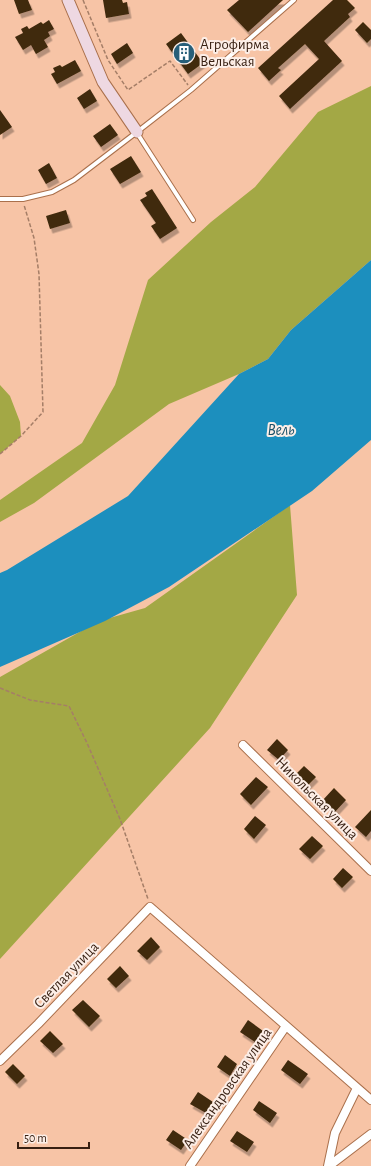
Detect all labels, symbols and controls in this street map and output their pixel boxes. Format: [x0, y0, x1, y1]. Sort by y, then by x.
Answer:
place label: Агрофирма Вельская [200, 37, 269, 69]
building icon: Агрофирма Вельская [171, 40, 197, 66]
water label: Вель [268, 422, 295, 438]
street label: Никольская улица [273, 754, 361, 843]
street label: Светлая улица [31, 939, 102, 1011]
street label: Александровская улица [180, 1025, 275, 1151]
scale bar [18, 1124, 89, 1150]
text: 50 m [24, 1132, 47, 1144]

